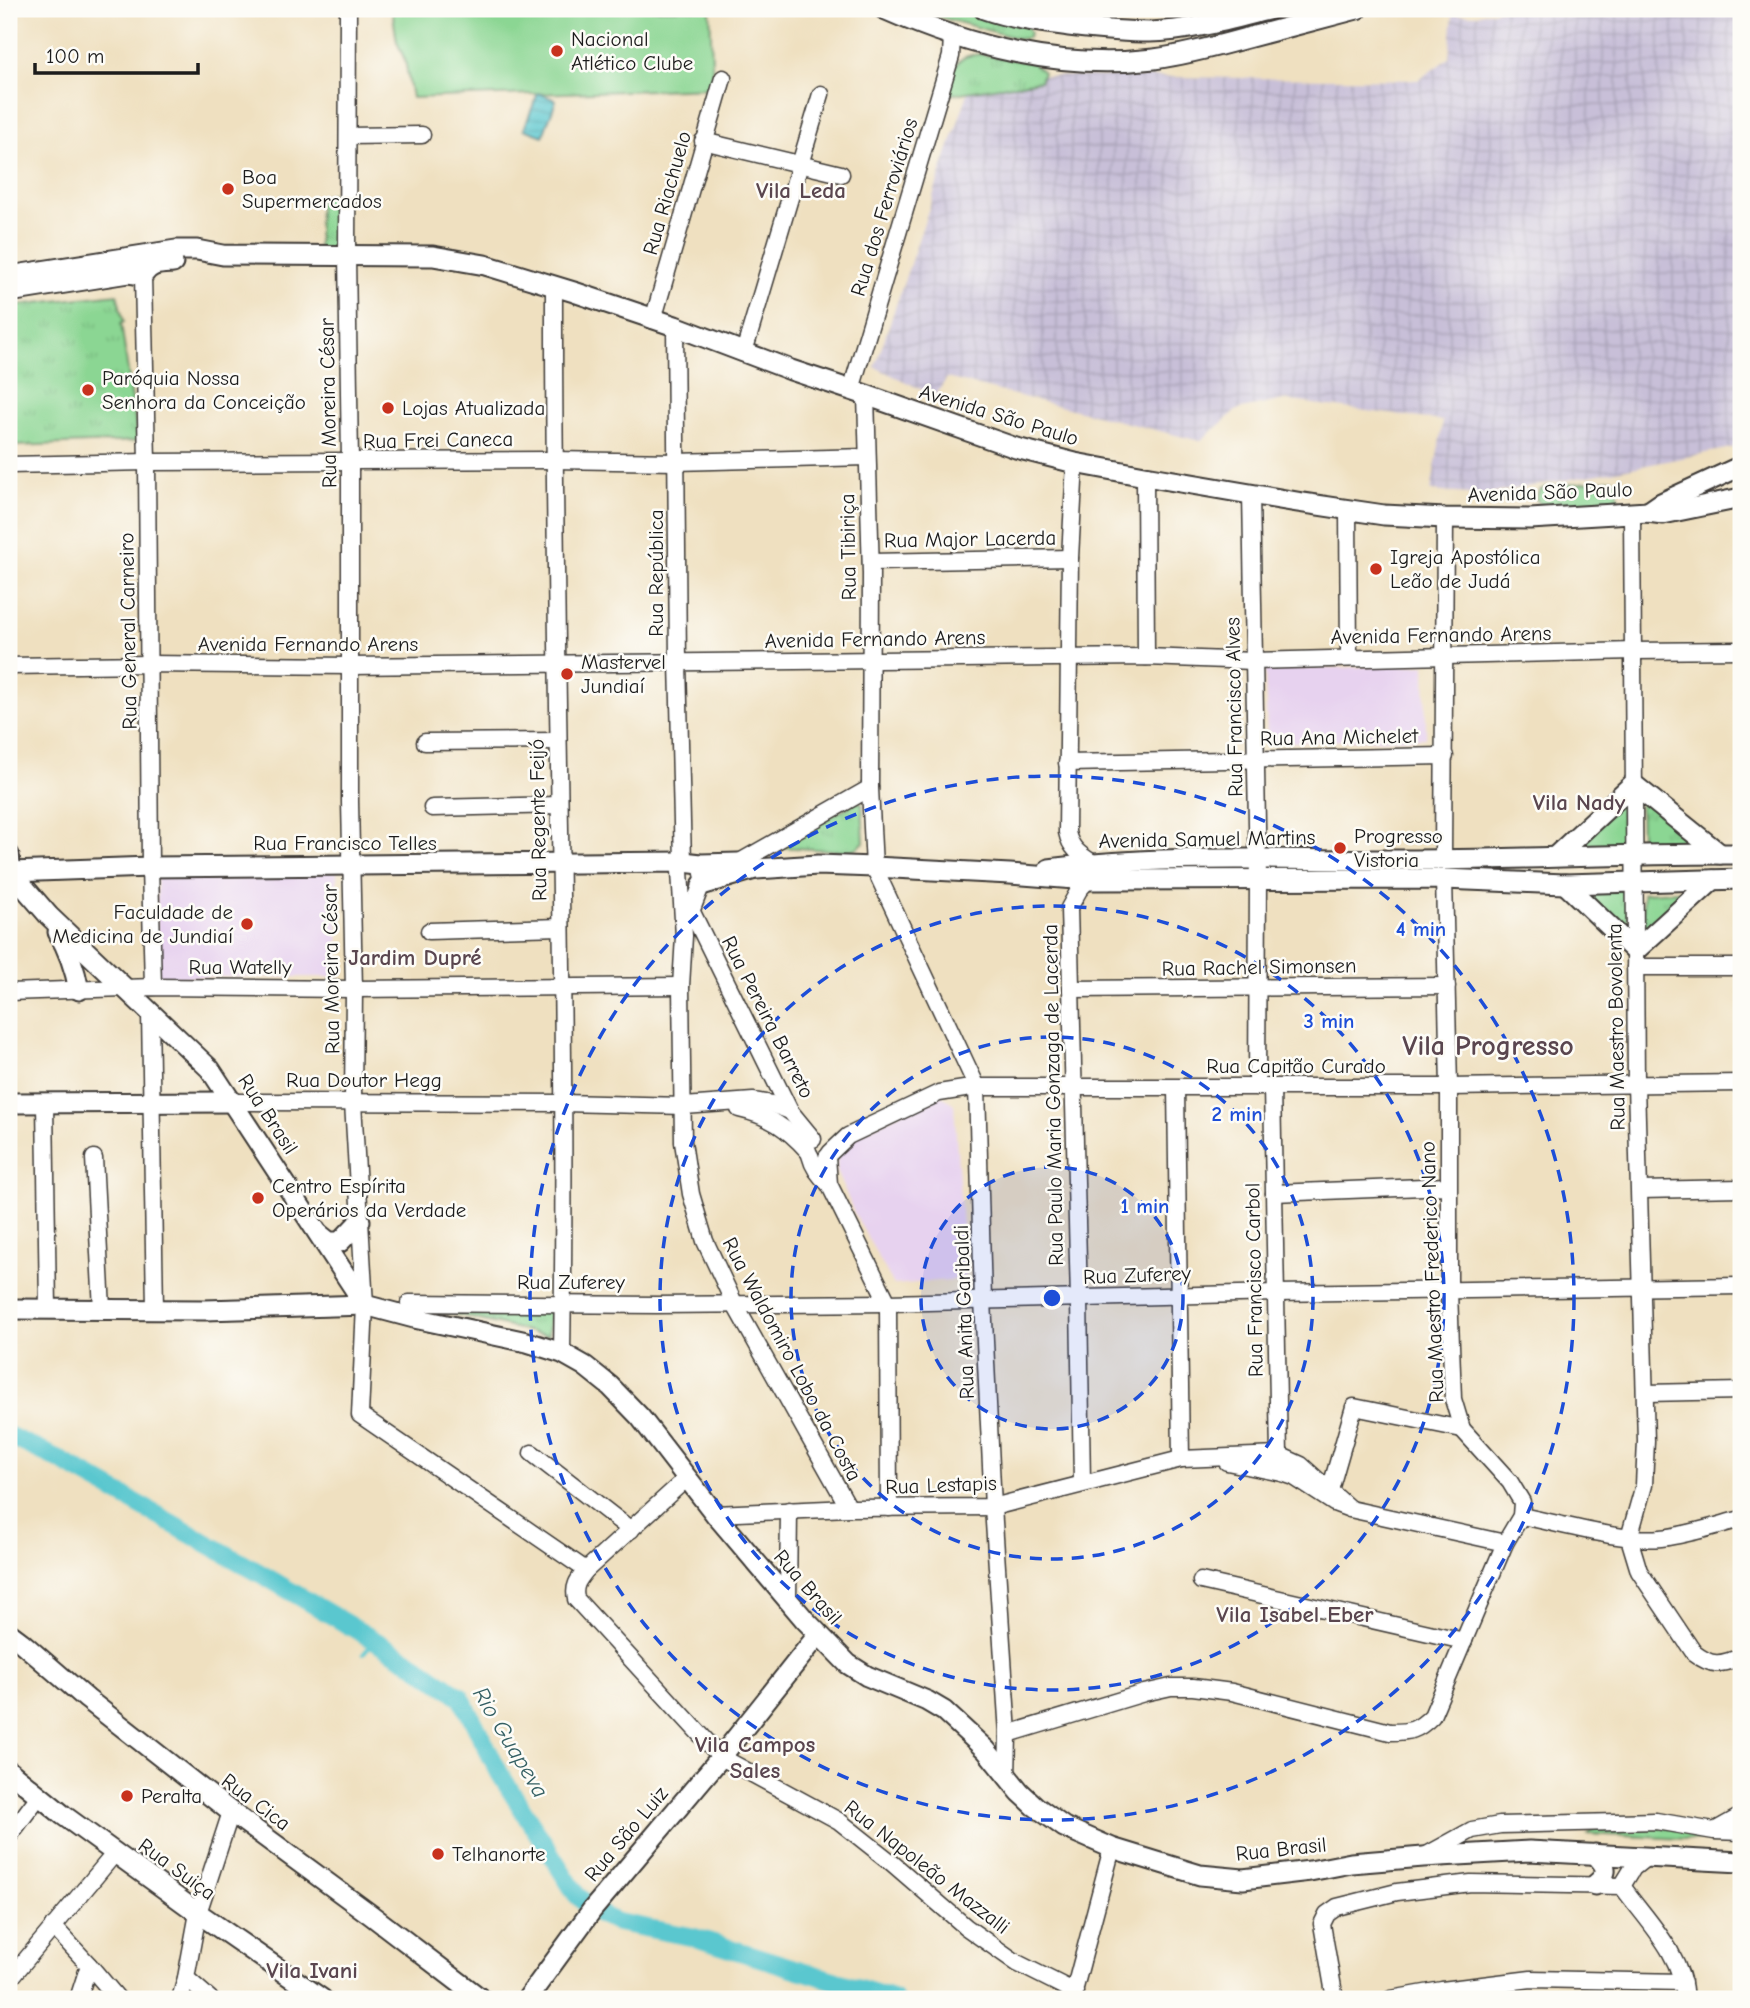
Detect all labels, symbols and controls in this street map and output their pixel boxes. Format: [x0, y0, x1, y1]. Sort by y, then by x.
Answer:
place label: Nacional Atlético Clube [571, 27, 693, 75]
scale bar [35, 32, 198, 76]
marker: Nacional Atlético Clube [549, 43, 565, 59]
text: 100 m [46, 44, 104, 68]
street label: Rua dos Ferroviários [846, 115, 922, 299]
street label: Rua Riachuelo [638, 128, 696, 258]
place label: Boa Supermercados [242, 165, 382, 213]
district label: Vila Leda [756, 177, 846, 204]
marker: Boa Supermercados [220, 181, 236, 197]
street label: Rua Moreira César [315, 317, 341, 488]
place label: Paróquia Nossa Senhora da Conceição [102, 366, 306, 414]
street label: Avenida São Paulo [917, 379, 1081, 451]
marker: Paróquia Nossa Senhora da Conceição [80, 382, 96, 398]
place label: Lojas Atualizada [402, 396, 545, 420]
marker: Lojas Atualizada [380, 400, 396, 416]
street label: Rua Frei Caneca [363, 427, 513, 453]
street label: Avenida São Paulo [1467, 477, 1633, 507]
street label: Rua Tibiriça [835, 493, 861, 601]
street label: Rua República [644, 509, 668, 637]
street label: Rua Major Lacerda [884, 525, 1056, 553]
street label: Rua General Carneiro [114, 532, 142, 730]
place label: Igreja Apostólica Leão de Judá [1390, 545, 1541, 593]
marker: Igreja Apostólica Leão de Judá [1368, 561, 1384, 577]
street label: Rua Francisco Alves [1220, 617, 1248, 797]
street label: Avenida Fernando Arens [1331, 621, 1551, 649]
street label: Avenida Fernando Arens [765, 625, 985, 653]
street label: Avenida Fernando Arens [198, 632, 418, 656]
place label: Mastervel Jundiaí [581, 650, 666, 698]
marker: Mastervel Jundiaí [559, 666, 575, 682]
street label: Rua Ana Michelet [1260, 724, 1419, 750]
street label: Rua Regente Feijó [525, 739, 551, 901]
district label: Vila Nady [1533, 789, 1626, 816]
place label: Progresso Vistoria [1354, 824, 1443, 872]
street label: Avenida Samuel Martins [1098, 825, 1316, 853]
street label: Rua Francisco Telles [253, 831, 437, 855]
marker: Progresso Vistoria [1332, 840, 1348, 856]
street label: Rua Moreira César [318, 883, 344, 1054]
place label: Faculdade de Medicina de Jundiaí [53, 900, 233, 948]
marker: Faculdade de Medicina de Jundiaí [239, 916, 255, 932]
text: 4 min [1396, 917, 1446, 941]
street label: Rua Maestro Bovolenta [1602, 923, 1630, 1131]
street label: Rua Paulo Maria Gonzaga de Lacerda [1038, 924, 1068, 1266]
street label: Rua Pereira Barreto [717, 932, 819, 1102]
district label: Jardim Dupré [348, 944, 482, 971]
street label: Rua Rachel Simonsen [1161, 953, 1357, 981]
street label: Rua Watelly [188, 955, 292, 979]
text: 3 min [1303, 1009, 1355, 1033]
district label: Vila Progresso [1402, 1030, 1574, 1062]
street label: Rua Capitão Curado [1206, 1054, 1386, 1078]
street label: Rua Doutor Hegg [286, 1068, 442, 1092]
street label: Rua Brasil [233, 1069, 303, 1159]
text: 2 min [1211, 1102, 1263, 1126]
street label: Rua Maestro Frederico Nano [1415, 1141, 1449, 1403]
place label: Centro Espírita Operários da Verdade [272, 1174, 466, 1222]
street label: Rua Francisco Carbol [1240, 1183, 1268, 1377]
marker: Centro Espírita Operários da Verdade [250, 1190, 266, 1206]
text: 1 min [1121, 1194, 1169, 1218]
street label: Rua Anita Garibaldi [949, 1224, 979, 1400]
street label: Rua Waldomiro Lobo da Costa [718, 1233, 866, 1485]
street label: Rua Zuferey [1083, 1261, 1192, 1289]
street label: Rua Zuferey [517, 1270, 626, 1294]
centre of rings [1040, 1286, 1064, 1310]
street label: Rua Lestapis [885, 1471, 997, 1499]
street label: Rua Brasil [769, 1545, 847, 1629]
district label: Vila Isabel Eber [1216, 1601, 1374, 1628]
water label: Rio Guapeva [467, 1682, 554, 1803]
district label: Vila Campos Sales [695, 1731, 816, 1784]
street label: Rua Cica [217, 1768, 295, 1836]
street label: Rua São Luiz [579, 1782, 673, 1886]
place label: Peralta [141, 1784, 202, 1808]
marker: Peralta [119, 1788, 135, 1804]
street label: Rua Napoleão Mazzalli [840, 1795, 1014, 1939]
street label: Rua Brasil [1234, 1832, 1328, 1866]
street label: Rua Suiça [134, 1833, 220, 1905]
place label: Telhanorte [452, 1842, 545, 1866]
marker: Telhanorte [430, 1846, 446, 1862]
district label: Vila Ivani [266, 1957, 358, 1984]

